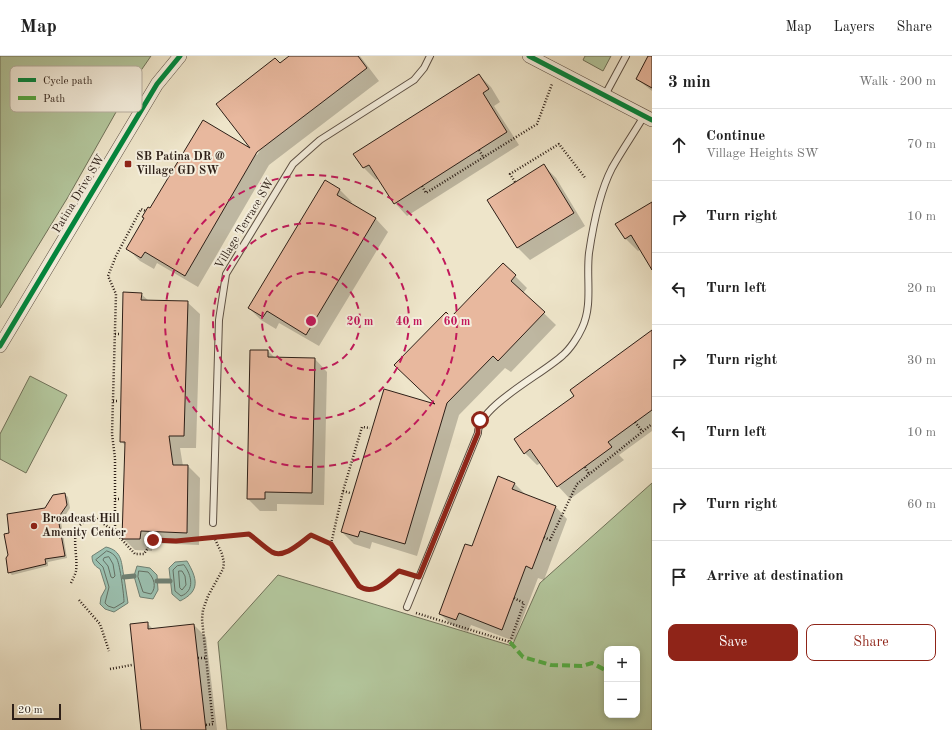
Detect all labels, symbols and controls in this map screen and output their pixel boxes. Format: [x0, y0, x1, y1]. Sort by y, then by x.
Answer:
text: Map [20, 18, 57, 37]
text: Map [786, 20, 812, 34]
text: Layers [834, 20, 875, 34]
text: Share [897, 20, 932, 34]
legend [10, 66, 142, 112]
text: 3 min [668, 74, 711, 91]
text: Walk · 200 m [859, 75, 936, 88]
text: Cycle path [43, 76, 93, 87]
text: Path [43, 94, 65, 105]
text: Continue [706, 129, 765, 144]
icon: ahead [668, 134, 690, 156]
text: 70 m [907, 138, 936, 151]
text: Village Heights SW [706, 147, 819, 160]
place label: SB Patina DR @ Village GD SW [136, 151, 225, 177]
street label: Patina Drive SW [51, 153, 107, 235]
marker: SB Patina DR @ Village GD SW [123, 159, 133, 169]
street label: Village Terrace SW [213, 177, 277, 271]
icon: right [668, 206, 690, 228]
text: Turn right [706, 209, 777, 224]
text: 10 m [907, 210, 936, 223]
icon: left [668, 278, 690, 300]
text: Turn left [706, 281, 766, 296]
text: 20 m [907, 282, 936, 295]
centre of rings [304, 314, 318, 328]
text: 20 m [347, 316, 374, 328]
text: 40 m [396, 316, 423, 328]
text: 60 m [444, 316, 471, 328]
icon: right [668, 350, 690, 372]
text: Turn right [706, 353, 777, 368]
text: 30 m [907, 354, 936, 367]
route start [471, 411, 489, 429]
icon: left [668, 422, 690, 444]
text: Turn left [706, 425, 766, 440]
text: 10 m [907, 426, 936, 439]
icon: right [668, 494, 690, 516]
text: Turn right [706, 497, 777, 512]
text: 60 m [907, 498, 936, 511]
place label: Broadcast Hill Amenity Center [42, 513, 126, 539]
marker: Broadcast Hill Amenity Center [29, 521, 39, 531]
route end [144, 531, 162, 549]
icon: arrive [668, 566, 690, 588]
text: Arrive at destination [706, 569, 844, 584]
button: Save [668, 624, 798, 661]
button: Share [806, 624, 936, 661]
map controls [604, 646, 640, 718]
button: + [604, 646, 640, 682]
button: − [604, 682, 640, 718]
scale bar [12, 702, 61, 721]
text: 20 m [18, 705, 43, 716]

